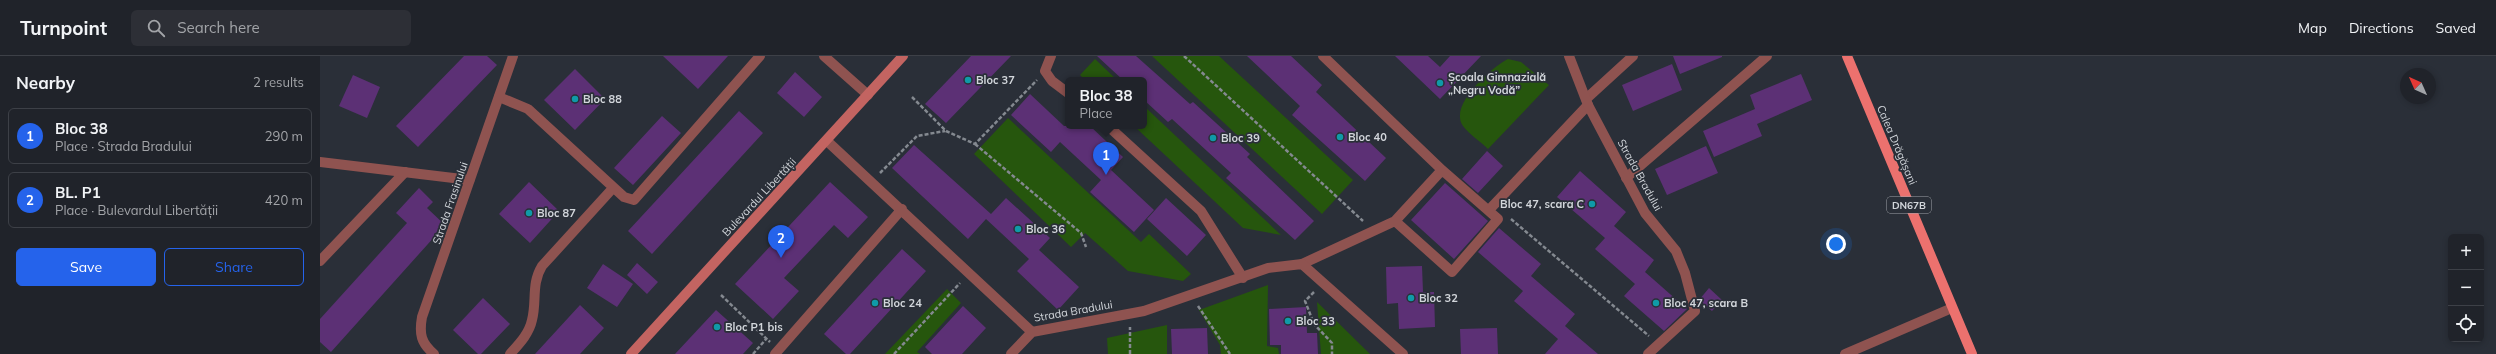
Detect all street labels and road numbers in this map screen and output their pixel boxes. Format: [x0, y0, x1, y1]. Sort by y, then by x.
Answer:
street label: Calea Drăgășani [1873, 103, 1920, 187]
street label: Strada Bradului [1615, 137, 1665, 213]
street label: Bulevardul Libertății [719, 155, 800, 240]
street label: Strada Frasinului [429, 160, 471, 246]
road number: DN67B [1887, 197, 1931, 213]
street label: Strada Bradului [1032, 297, 1114, 325]

